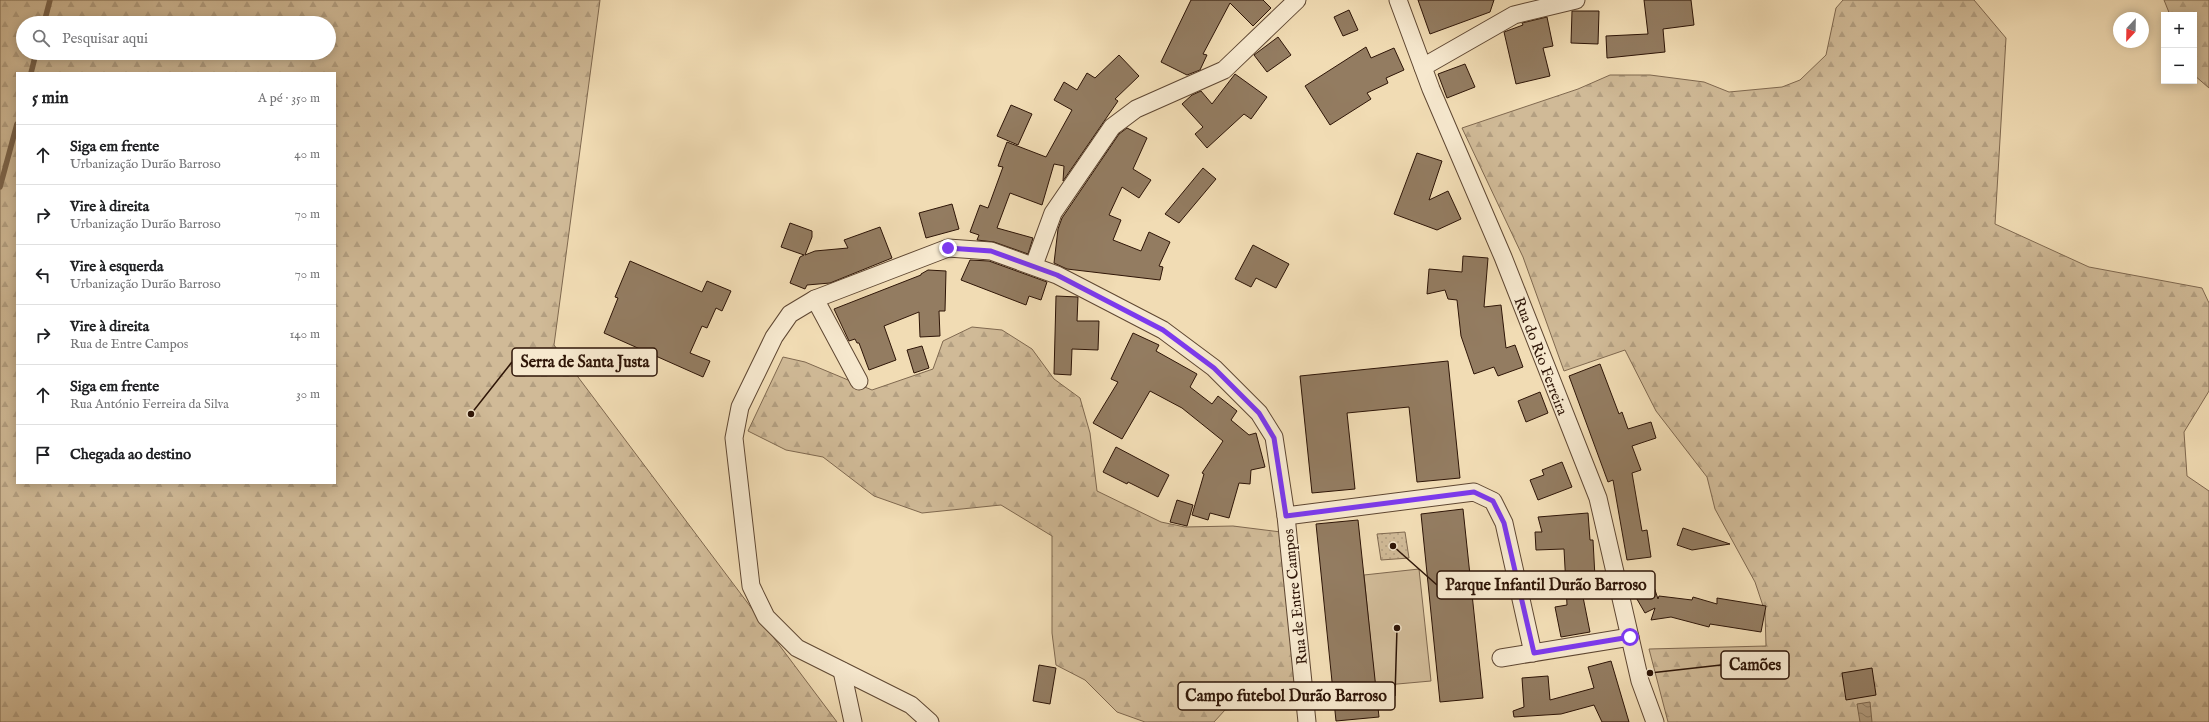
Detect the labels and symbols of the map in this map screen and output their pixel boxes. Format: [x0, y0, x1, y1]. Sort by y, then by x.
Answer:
north arrow [2113, 12, 2149, 48]
route end [939, 239, 957, 257]
street label: Rua do Rio Ferreira [1509, 294, 1572, 418]
callout: Serra de Santa Justa [512, 348, 657, 376]
text: Serra de Santa Justa [521, 353, 651, 373]
street label: Rua de Entre Campos [1279, 528, 1312, 666]
callout: Parque Infantil Durão Barroso [1437, 571, 1655, 599]
text: Parque Infantil Durão Barroso [1445, 576, 1647, 596]
route start [1621, 628, 1639, 646]
callout: Camões [1721, 651, 1789, 679]
text: Camões [1729, 656, 1781, 676]
callout: Campo futebol Durão Barroso [1178, 682, 1395, 710]
text: Campo futebol Durão Barroso [1185, 687, 1387, 707]

